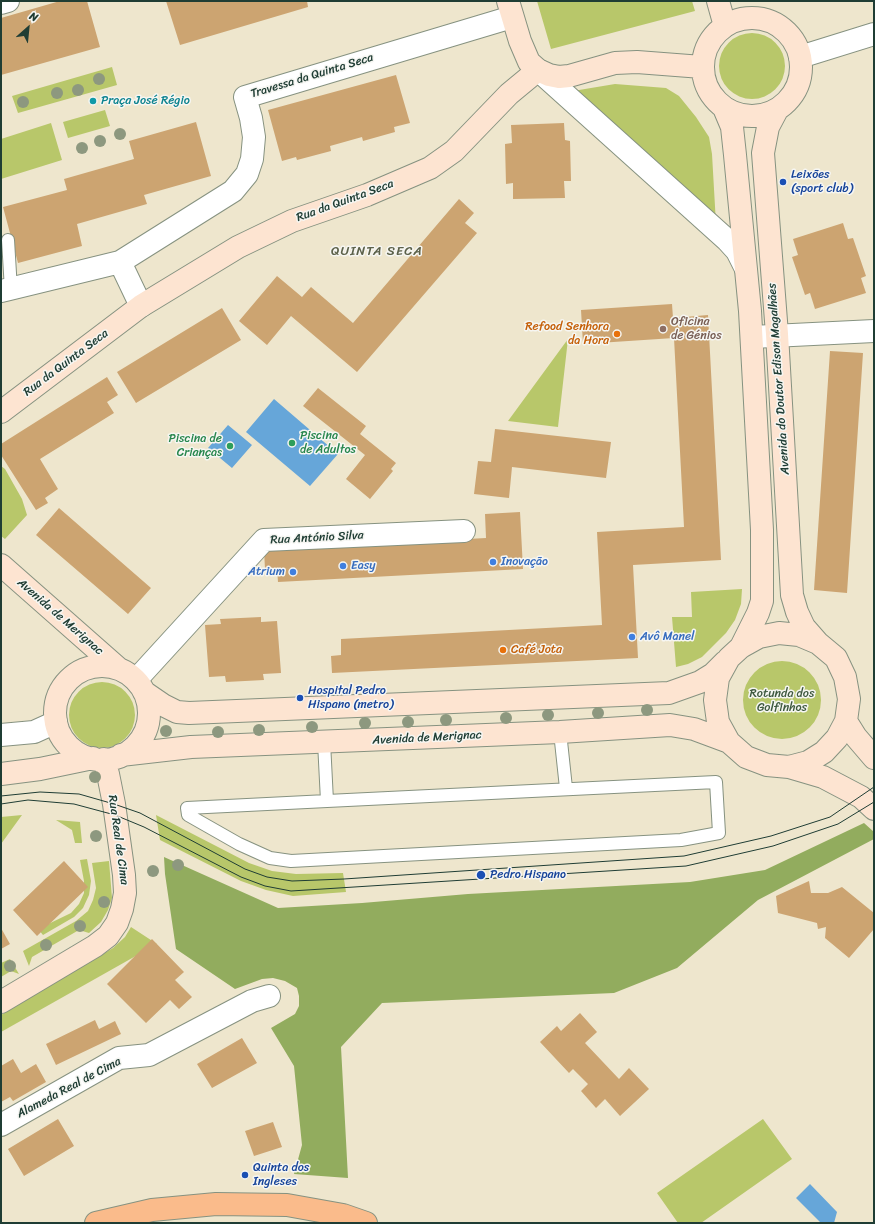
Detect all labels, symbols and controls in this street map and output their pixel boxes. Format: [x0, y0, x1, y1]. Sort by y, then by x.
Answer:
text: N [26, 7, 41, 27]
north arrow [8, 8, 48, 48]
street label: Travessa da Quinta Seca [249, 50, 375, 102]
place label: Praça José Régio [101, 94, 190, 108]
marker: Praça José Régio [88, 96, 98, 106]
place label: Leixões (sport club) [791, 168, 853, 196]
street label: Rua da Quinta Seca [294, 177, 396, 225]
marker: Leixões (sport club) [778, 177, 788, 187]
district label: QUINTA SECA [332, 244, 422, 260]
street label: Avenida do Doutor Edison Magalhães [765, 283, 793, 475]
place label: Oficina de Génios [671, 315, 722, 343]
place label: Refood Senhora da Hora [525, 320, 609, 348]
marker: Oficina de Génios [658, 324, 668, 334]
street label: Rua da Quinta Seca [21, 326, 111, 400]
marker: Refood Senhora da Hora [612, 329, 622, 339]
place label: Piscina de Adultos [300, 429, 356, 457]
place label: Piscina de Crianças [168, 432, 222, 460]
marker: Piscina de Adultos [287, 438, 297, 448]
marker: Piscina de Crianças [225, 441, 235, 451]
street label: Rua António Silva [270, 528, 364, 548]
place label: Inovação [501, 555, 548, 569]
marker: Inovação [488, 557, 498, 567]
place label: Easy [351, 559, 375, 573]
marker: Easy [338, 561, 348, 571]
place label: Atrium [248, 565, 285, 579]
marker: Atrium [288, 567, 298, 577]
street label: Avenida de Merignac [14, 576, 106, 658]
place label: Avô Manel [640, 630, 695, 644]
marker: Avô Manel [627, 632, 637, 642]
place label: Café Jota [511, 643, 562, 657]
marker: Café Jota [498, 645, 508, 655]
place label: Hospital Pedro Hispano (metro) [308, 684, 393, 712]
park label: Rotunda dos Golfinhos [750, 687, 814, 715]
marker: Hospital Pedro Hispano (metro) [295, 693, 305, 703]
street label: Avenida de Merignac [372, 728, 482, 748]
street label: Rua Real de Cima [105, 794, 131, 886]
place label: Pedro Hispano [490, 868, 566, 882]
marker: Pedro Hispano [475, 869, 487, 881]
street label: Alameda Real de Cima [14, 1054, 124, 1122]
place label: Quinta dos Ingleses [253, 1161, 309, 1189]
marker: Quinta dos Ingleses [240, 1170, 250, 1180]

